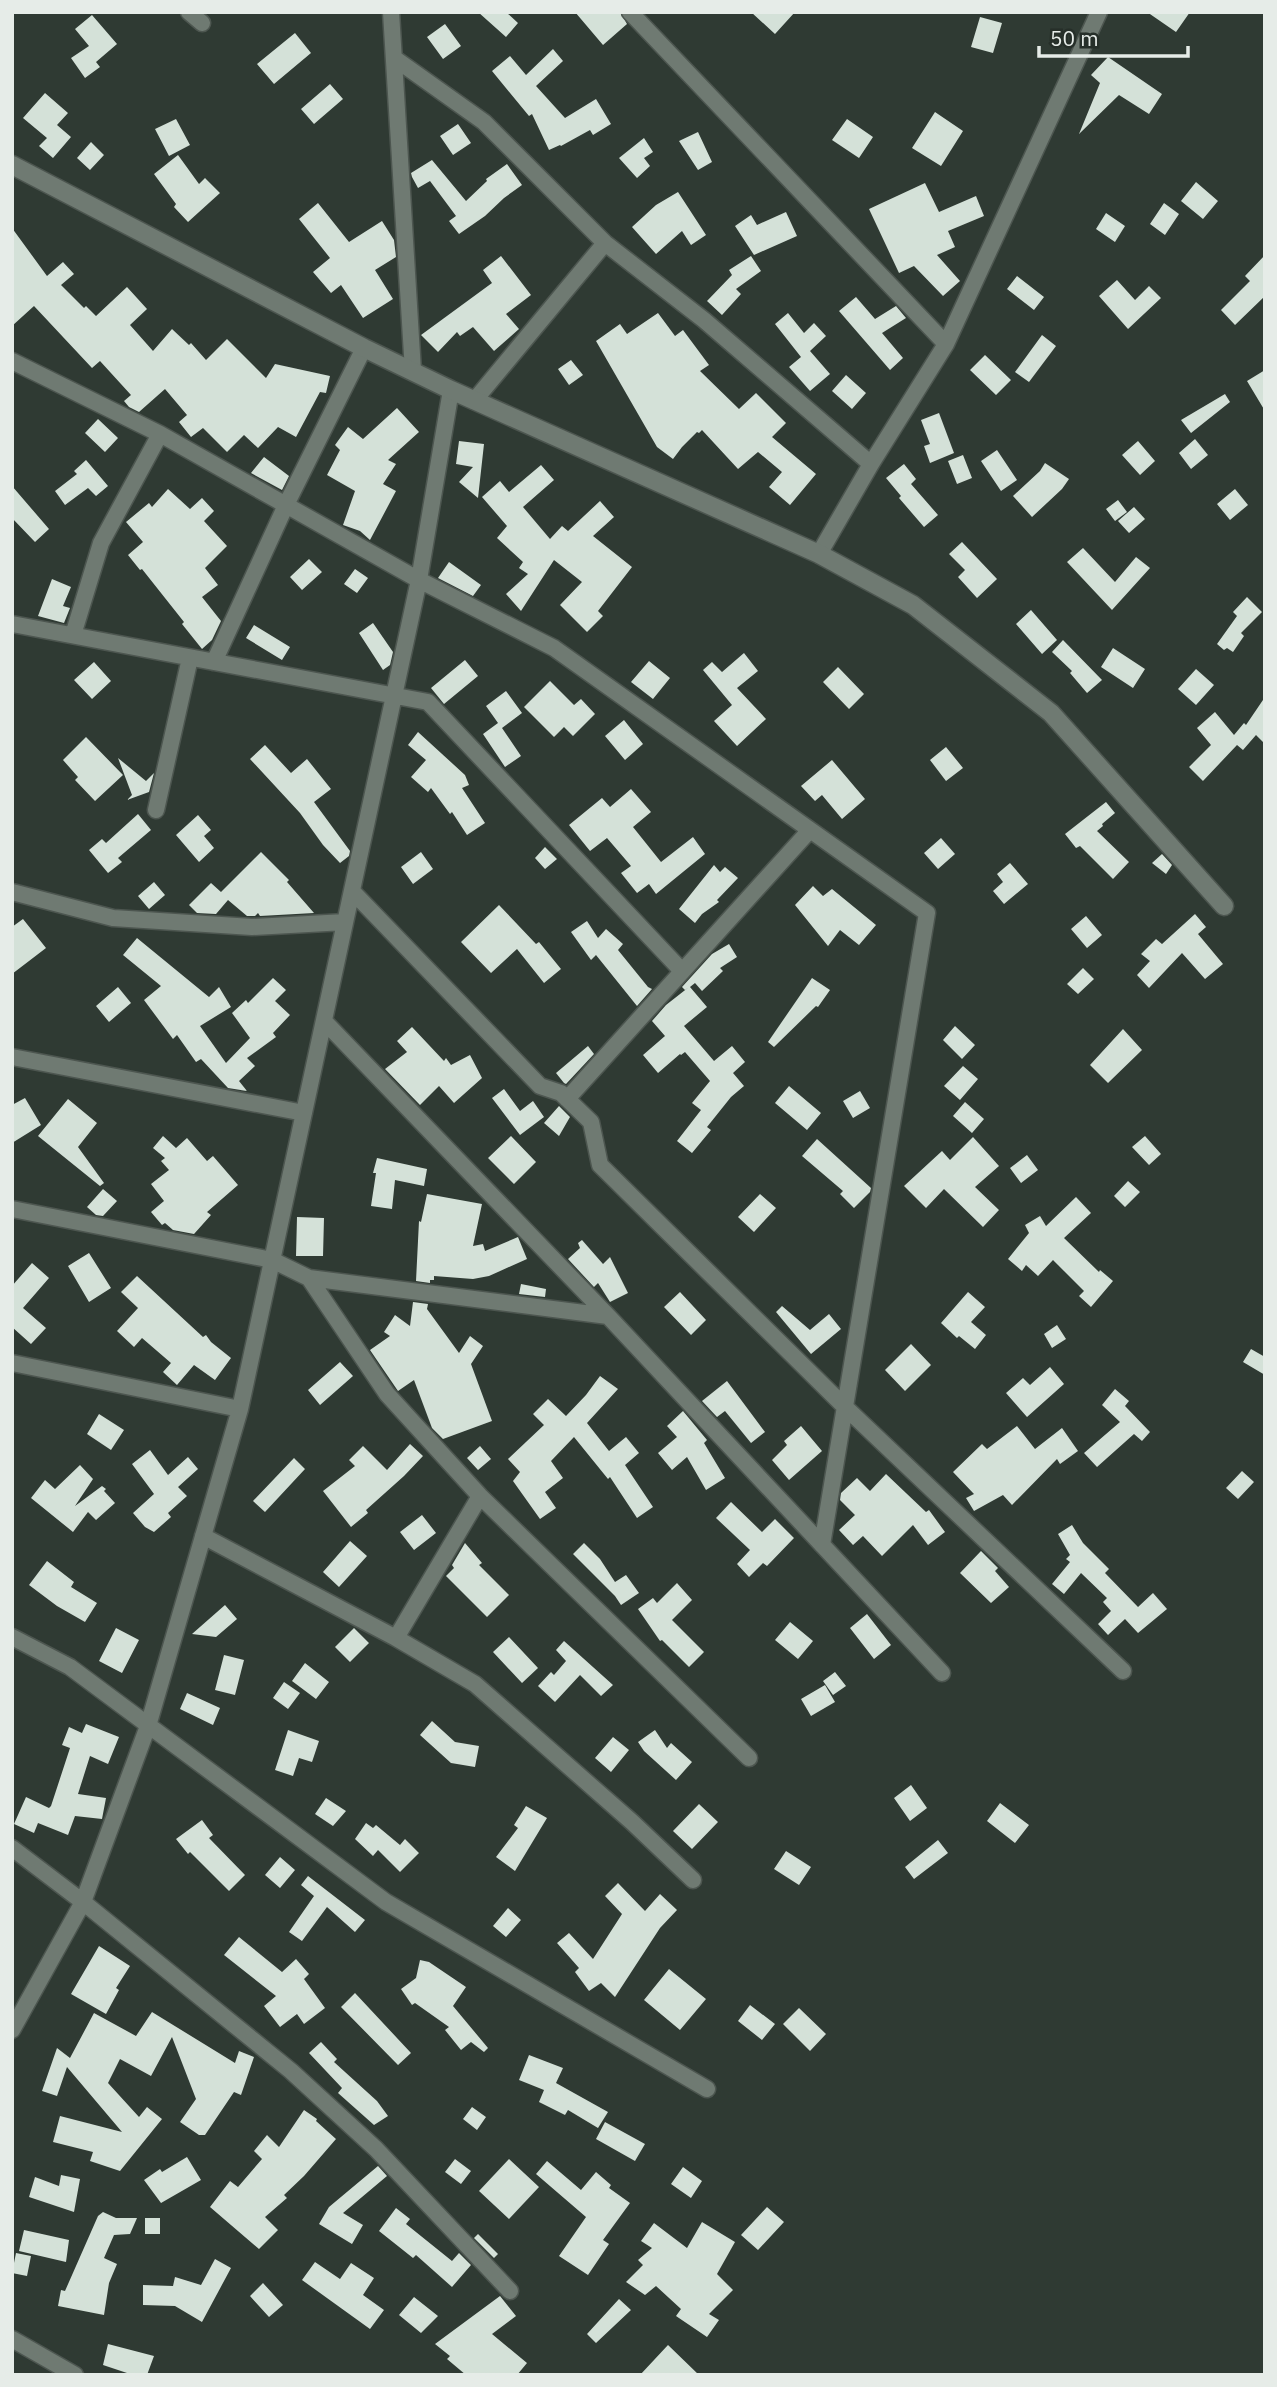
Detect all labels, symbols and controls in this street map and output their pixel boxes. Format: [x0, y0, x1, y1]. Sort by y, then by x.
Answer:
scale bar [1039, 14, 1188, 58]
text: 50 m [1050, 24, 1099, 52]

